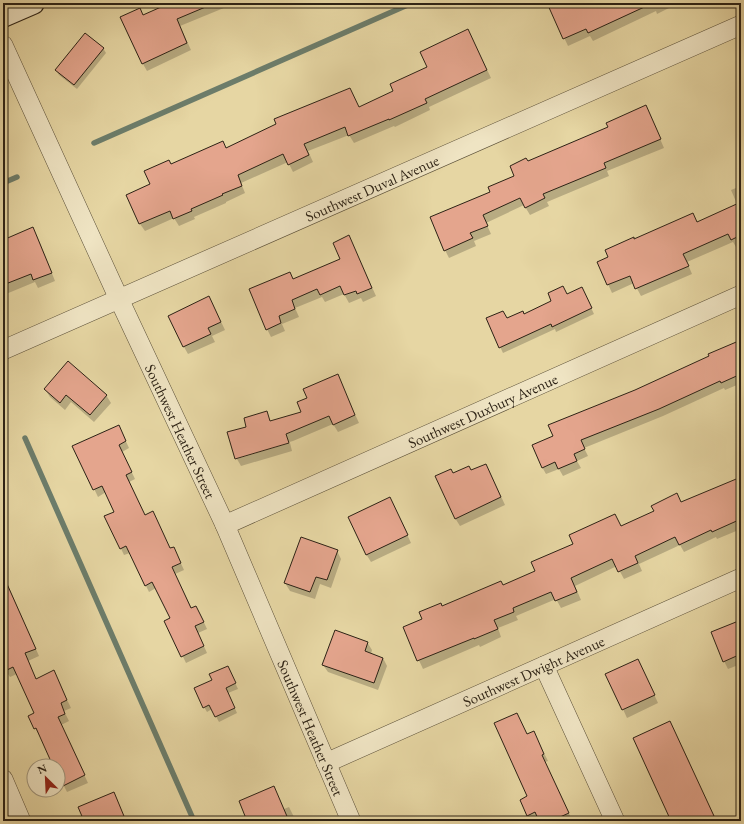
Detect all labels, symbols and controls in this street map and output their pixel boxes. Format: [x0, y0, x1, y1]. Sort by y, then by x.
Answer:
street label: Southwest Duval Avenue [302, 150, 442, 225]
street label: Southwest Heather Street [141, 361, 221, 501]
street label: Southwest Duxbury Avenue [405, 369, 560, 452]
street label: Southwest Dwight Avenue [460, 631, 607, 710]
street label: Southwest Heather Street [274, 657, 349, 799]
north arrow [26, 758, 66, 798]
text: N [35, 761, 49, 777]

